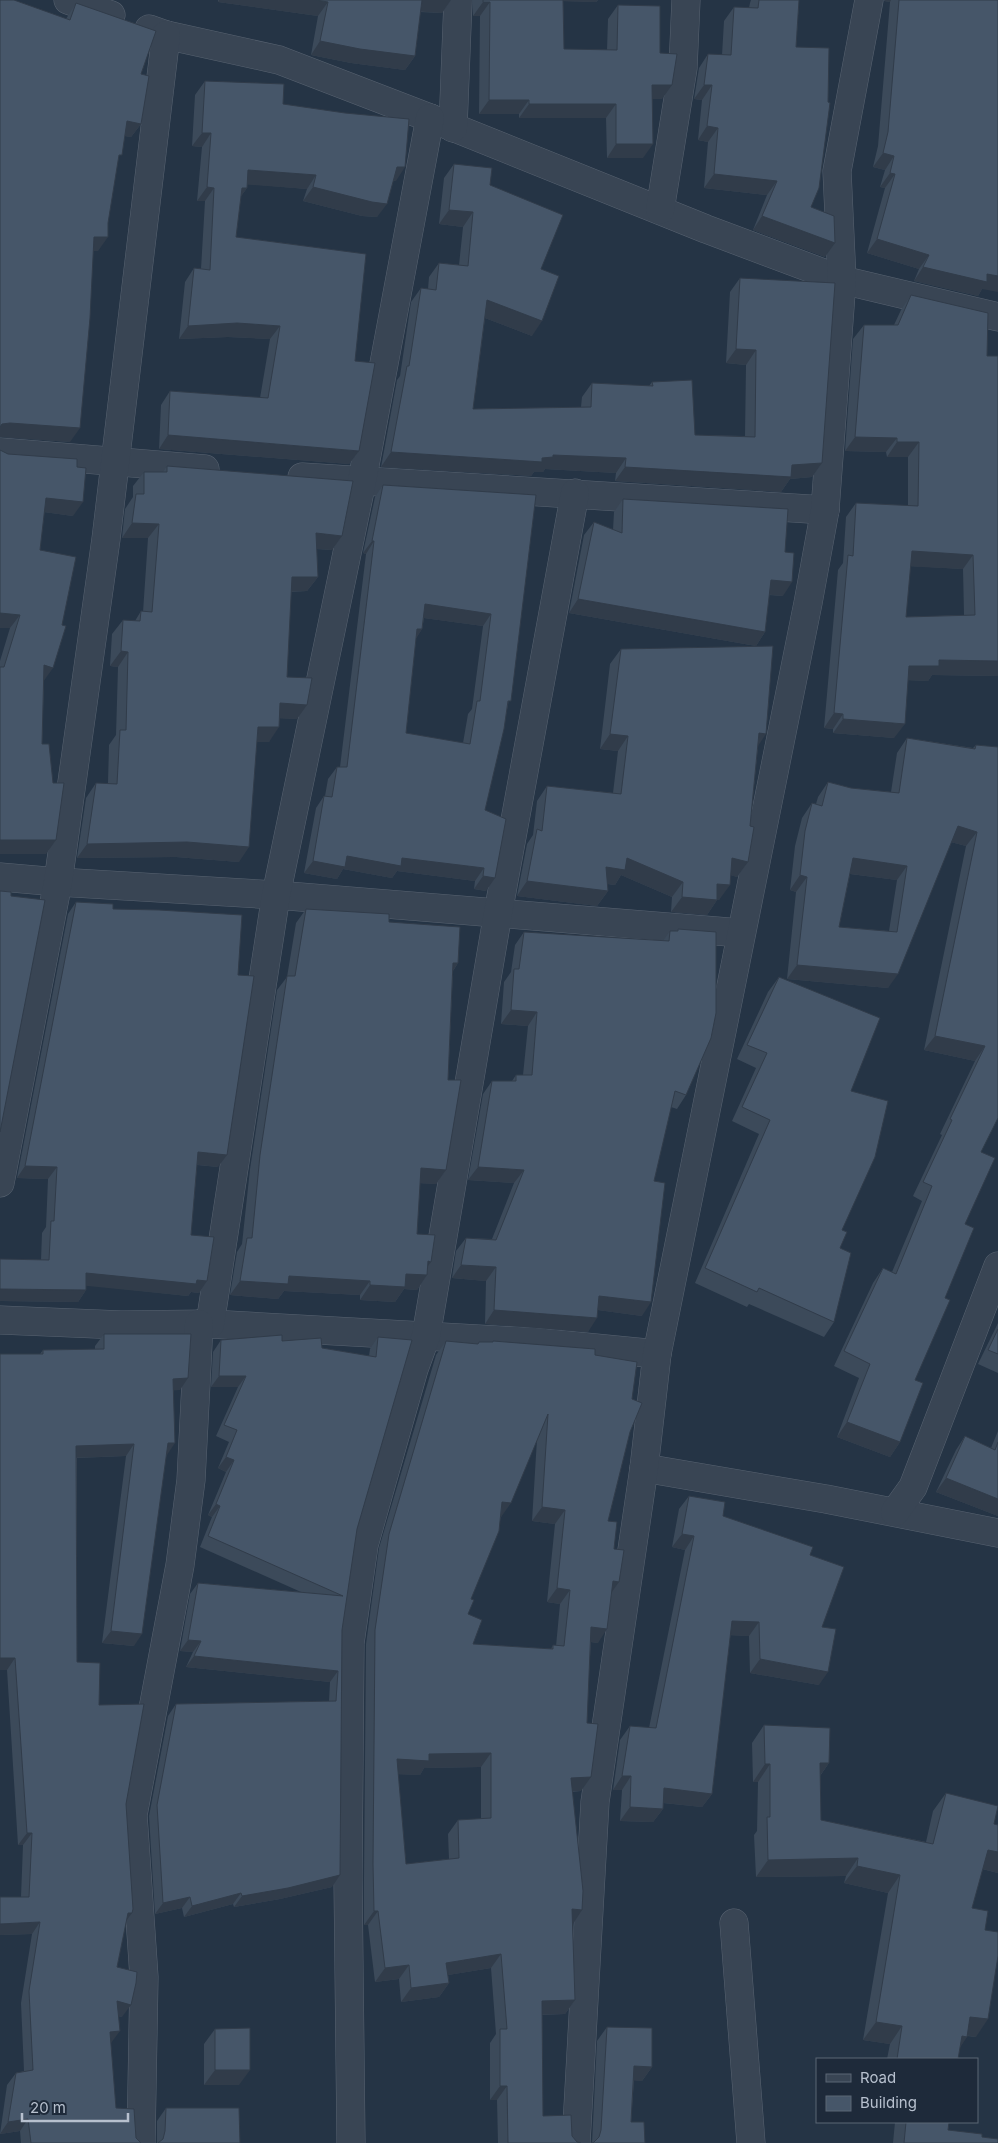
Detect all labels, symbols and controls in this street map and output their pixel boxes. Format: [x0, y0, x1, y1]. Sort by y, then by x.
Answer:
legend [816, 2058, 978, 2123]
text: Road [860, 2068, 896, 2087]
scale bar [22, 2090, 129, 2122]
text: Building [860, 2093, 917, 2112]
text: 20 m [30, 2098, 66, 2117]

